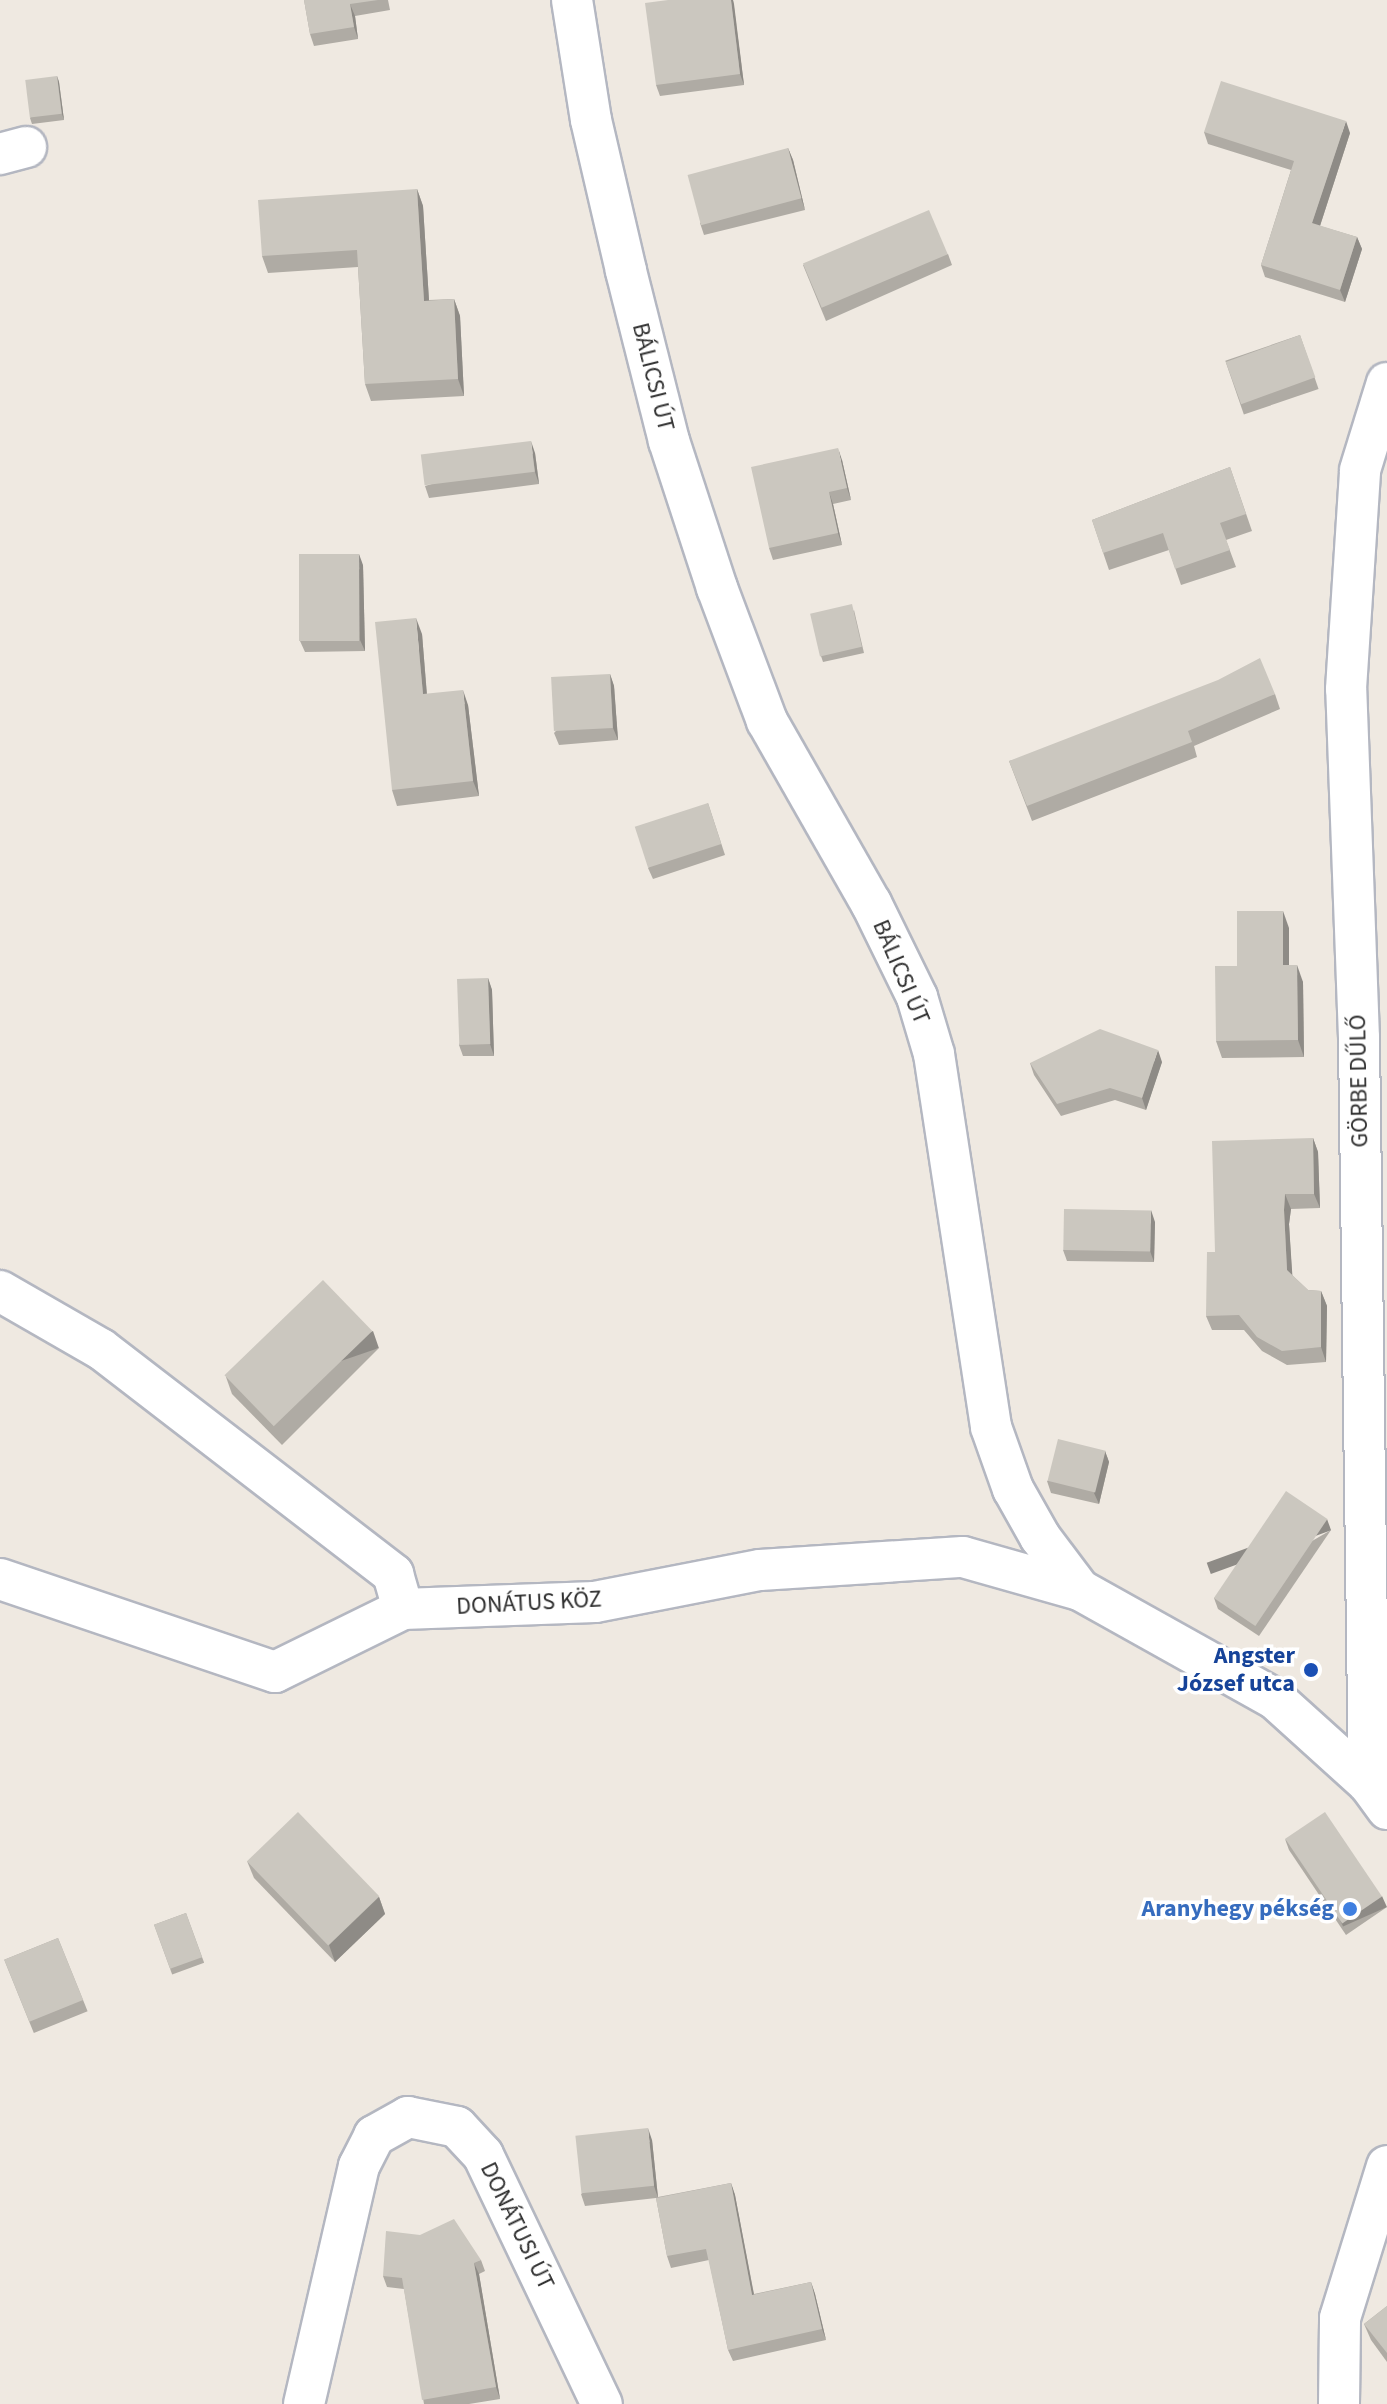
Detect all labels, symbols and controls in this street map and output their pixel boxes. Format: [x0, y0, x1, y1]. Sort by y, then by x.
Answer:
street label: BÁLICSI ÚT [626, 320, 680, 434]
street label: BÁLICSI ÚT [866, 915, 936, 1029]
street label: GÖRBE DŰLŐ [1343, 1014, 1375, 1148]
street label: DONÁTUS KÖZ [456, 1585, 602, 1621]
place label: Angster József utca [1177, 1642, 1295, 1698]
marker: Angster József utca [1302, 1661, 1320, 1679]
place label: Aranyhegy pékség [1141, 1895, 1334, 1923]
marker: Aranyhegy pékség [1341, 1900, 1359, 1918]
street label: DONÁTUSI ÚT [474, 2158, 560, 2294]

